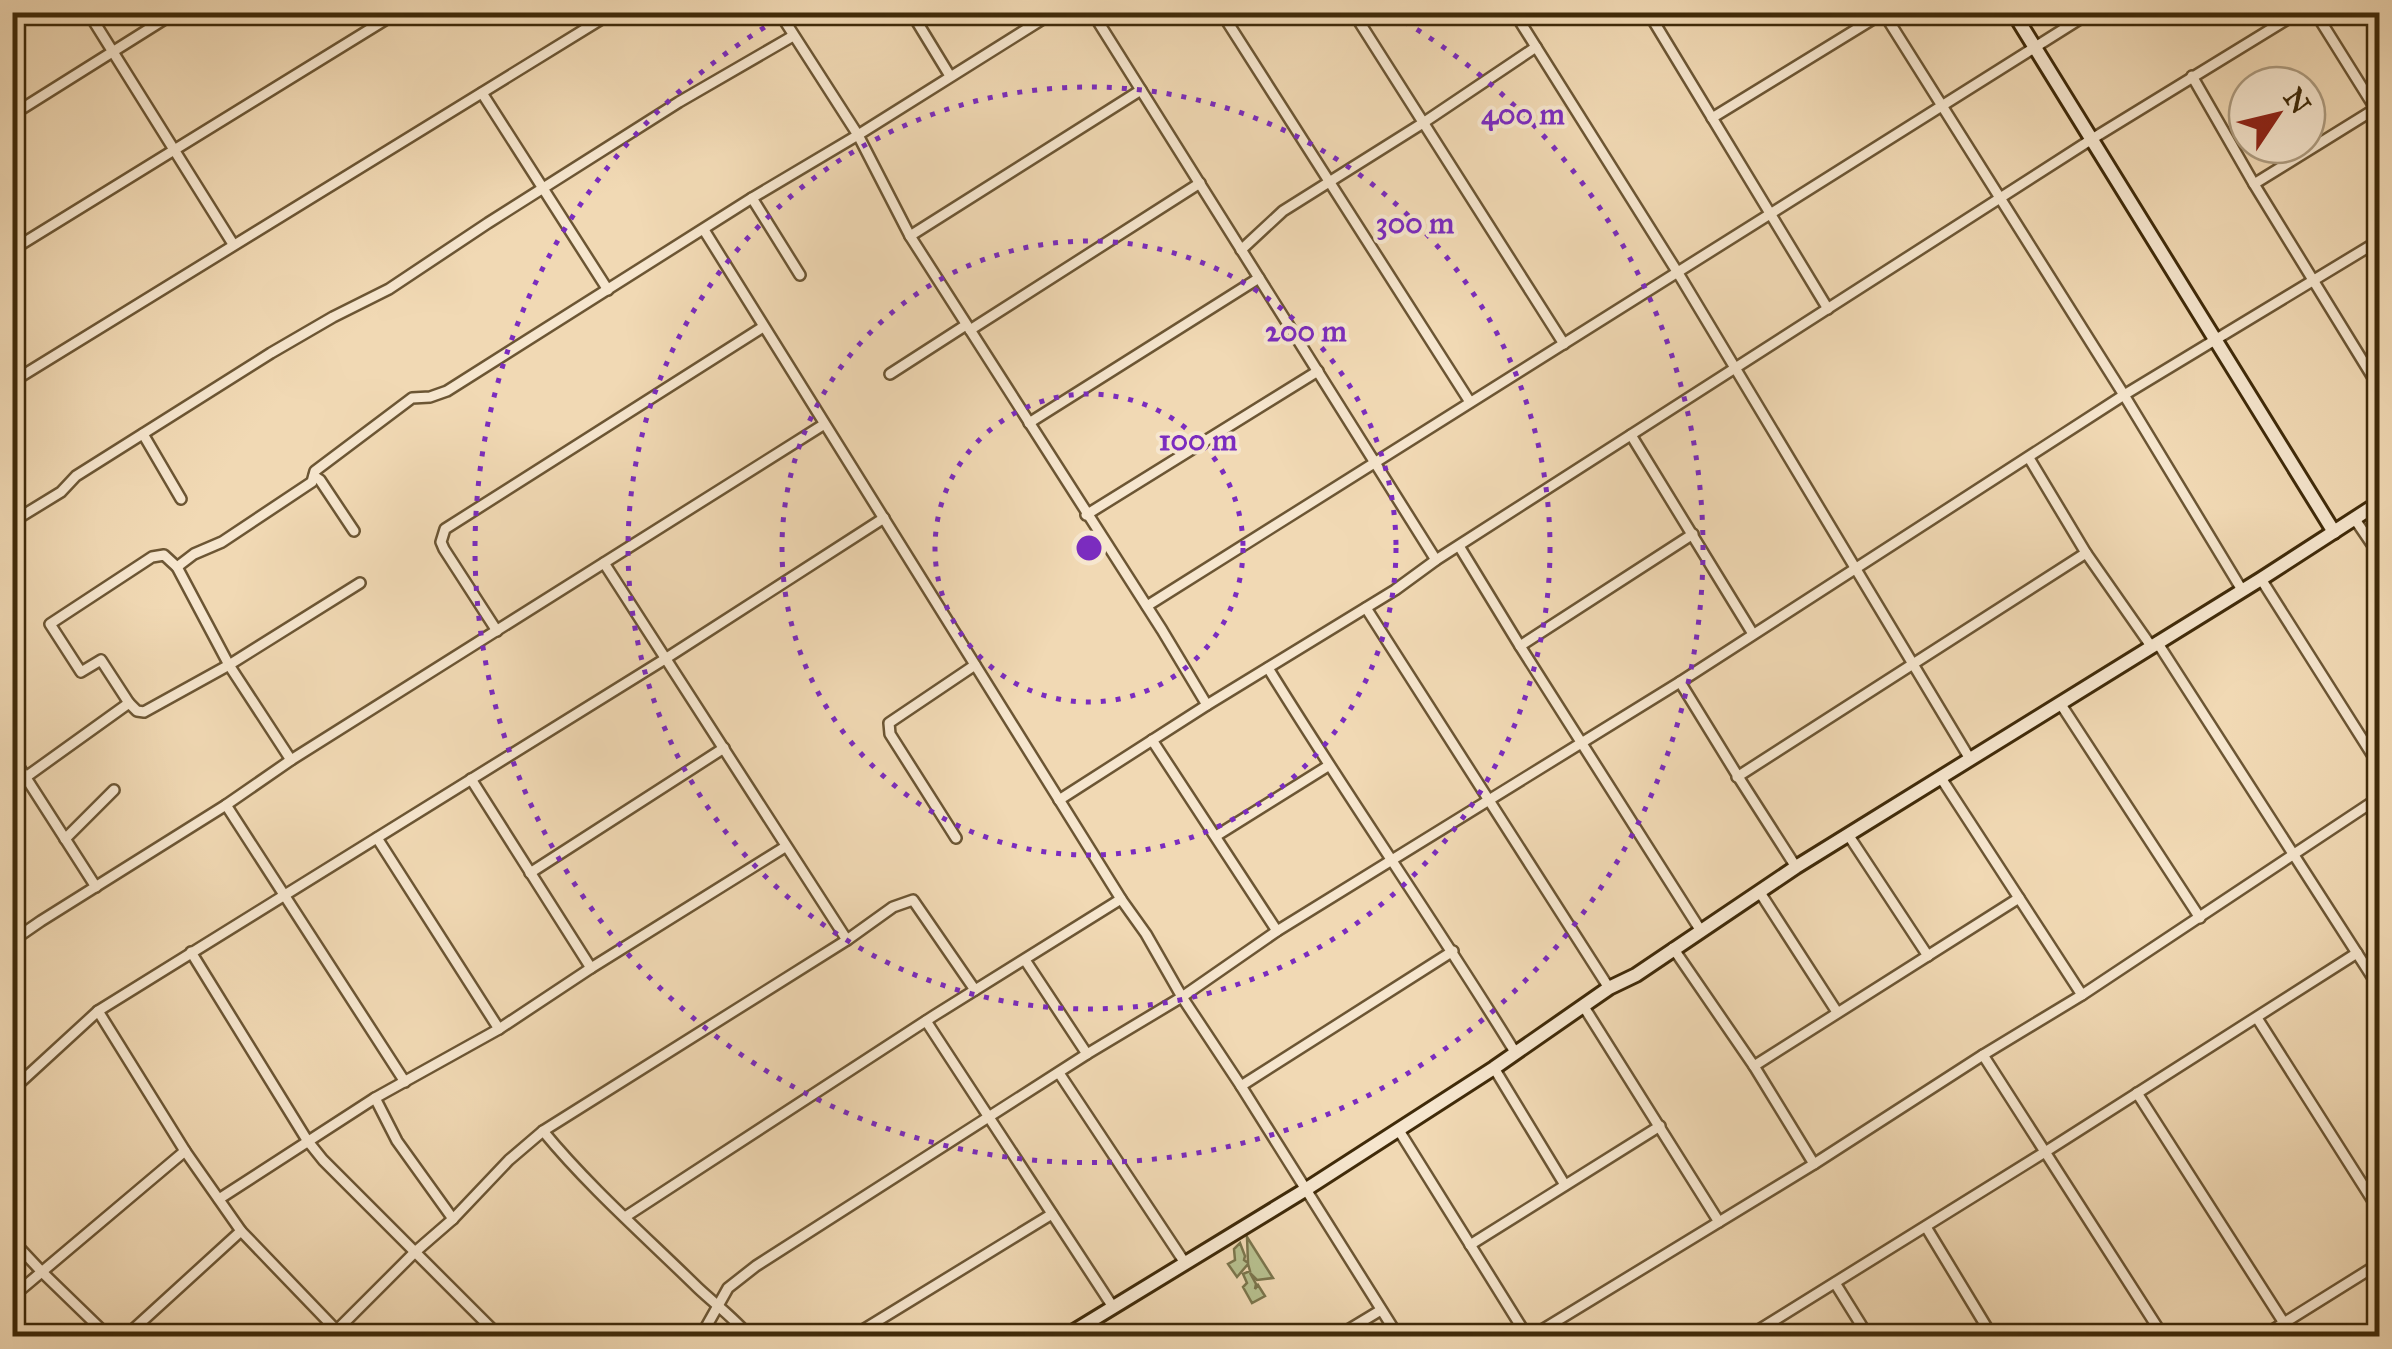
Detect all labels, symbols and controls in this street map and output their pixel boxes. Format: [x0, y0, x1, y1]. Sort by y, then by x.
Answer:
north arrow [2227, 65, 2327, 165]
text: N [2276, 81, 2318, 121]
text: 400 m [1481, 96, 1565, 132]
text: 300 m [1376, 205, 1455, 241]
text: 200 m [1265, 313, 1347, 349]
text: 100 m [1159, 422, 1238, 458]
centre of rings [1071, 530, 1107, 566]

